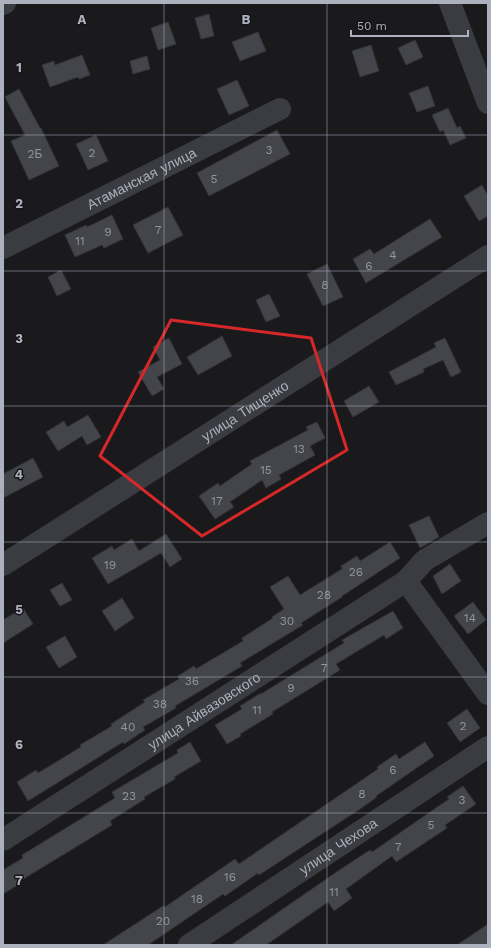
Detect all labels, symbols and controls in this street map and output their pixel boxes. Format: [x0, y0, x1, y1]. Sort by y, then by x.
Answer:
text: A [78, 12, 87, 27]
text: B [242, 12, 251, 27]
scale bar [351, 12, 468, 38]
text: 50 m [357, 19, 387, 33]
text: 1 [16, 60, 22, 75]
house number: 3 [266, 143, 273, 157]
street label: Атаманская улица [84, 144, 199, 213]
house number: 2 [89, 146, 96, 160]
house number: 2Б [28, 147, 43, 161]
house number: 5 [211, 172, 218, 186]
text: 2 [15, 196, 23, 211]
house number: 7 [155, 223, 162, 237]
house number: 9 [104, 225, 112, 239]
house number: 11 [75, 234, 85, 248]
house number: 4 [389, 248, 397, 262]
house number: 6 [365, 259, 373, 273]
house number: 8 [321, 278, 329, 292]
text: 3 [15, 331, 23, 346]
street label: улица Тищенко [199, 377, 292, 444]
house number: 13 [293, 442, 305, 456]
house number: 15 [260, 463, 272, 477]
text: 4 [15, 467, 24, 482]
house number: 17 [211, 494, 223, 508]
house number: 19 [104, 558, 116, 572]
house number: 26 [349, 565, 363, 579]
house number: 28 [317, 588, 331, 602]
text: 5 [15, 602, 23, 617]
house number: 14 [464, 611, 476, 625]
house number: 30 [280, 614, 294, 628]
house number: 7 [321, 661, 328, 675]
street label: улица Айвазовского [145, 669, 263, 753]
house number: 36 [185, 674, 199, 688]
house number: 9 [287, 681, 295, 695]
house number: 38 [153, 697, 167, 711]
house number: 11 [252, 703, 262, 717]
house number: 2 [460, 719, 467, 733]
house number: 40 [121, 720, 135, 734]
text: 6 [15, 737, 23, 752]
house number: 6 [389, 763, 397, 777]
house number: 8 [358, 787, 366, 801]
house number: 23 [122, 789, 136, 803]
house number: 3 [459, 793, 466, 807]
street label: улица Чехова [296, 815, 380, 878]
house number: 5 [428, 818, 435, 832]
house number: 7 [395, 840, 402, 854]
house number: 16 [224, 870, 236, 884]
text: 7 [15, 873, 23, 888]
house number: 11 [329, 885, 339, 899]
house number: 18 [191, 892, 203, 906]
house number: 20 [156, 914, 170, 928]

